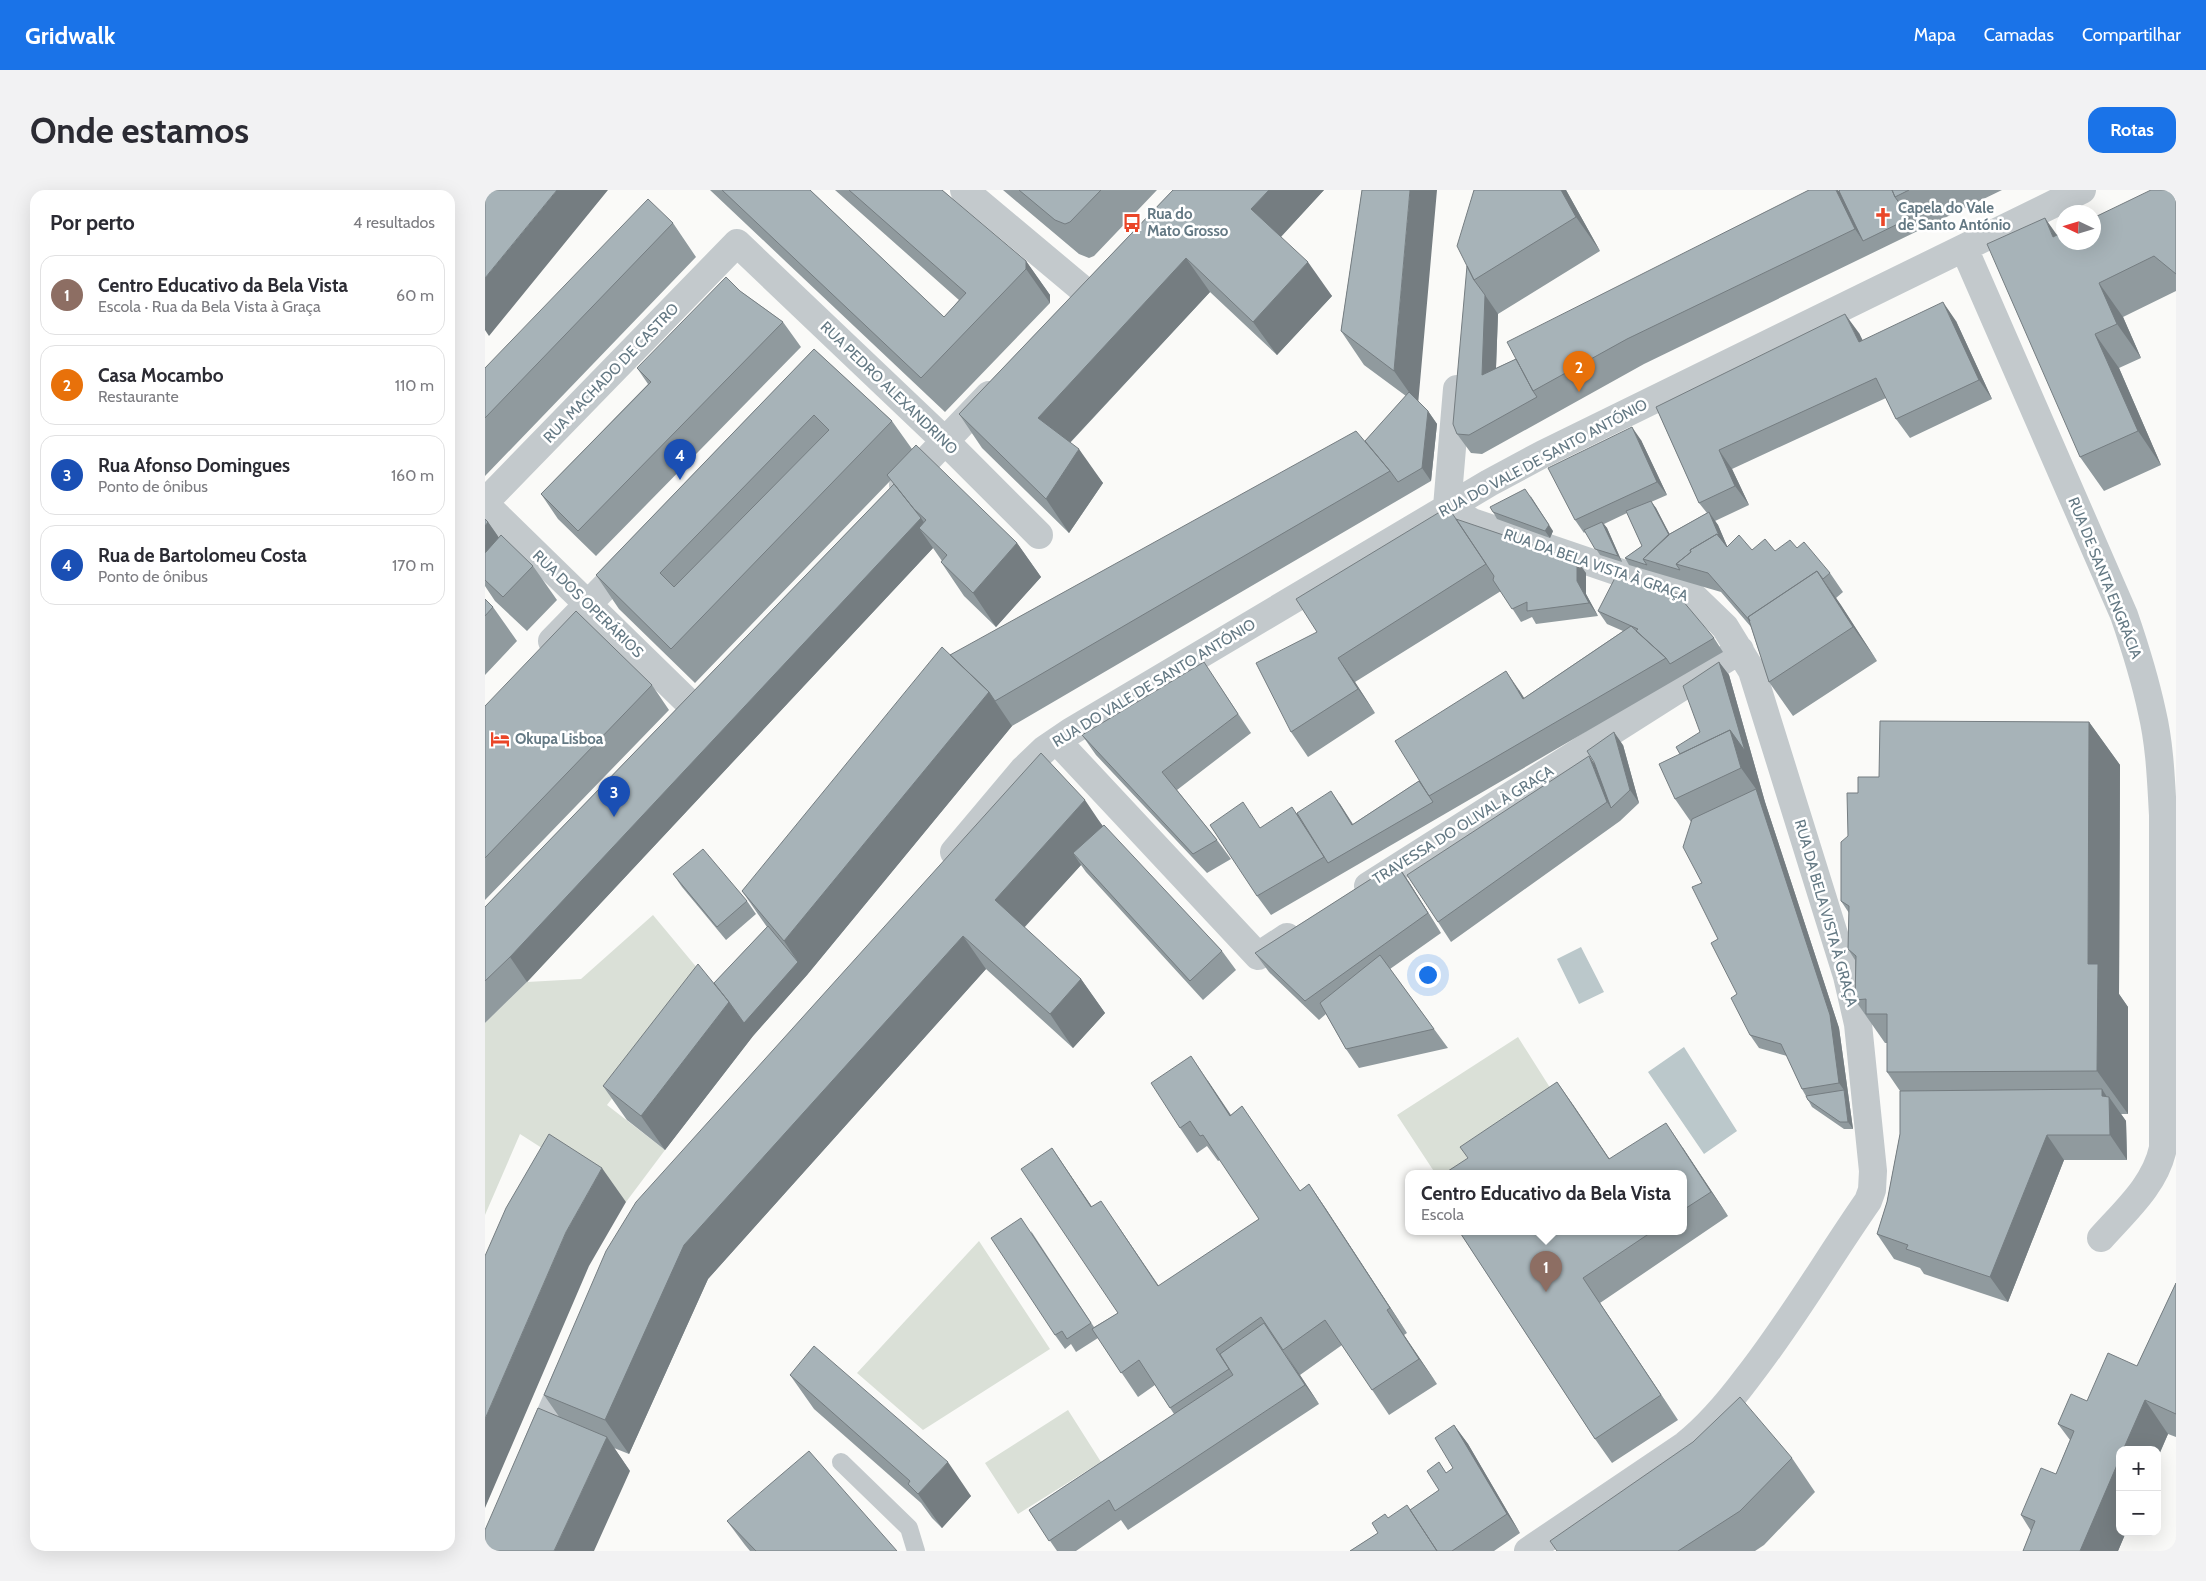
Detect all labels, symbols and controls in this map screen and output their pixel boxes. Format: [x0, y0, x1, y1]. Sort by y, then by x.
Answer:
text: Gridwalk [25, 21, 115, 50]
text: Mapa [1914, 24, 1956, 46]
text: Camadas [1984, 24, 2054, 46]
text: Compartilhar [2082, 24, 2181, 46]
button: Rotas [2088, 107, 2176, 153]
text: Onde estamos [30, 109, 249, 152]
place label: Capela do Vale de Santo António [1898, 199, 2011, 234]
place label: Rua do Mato Grosso [1147, 205, 1229, 240]
north arrow [2056, 205, 2101, 250]
church icon: Capela do Vale de Santo António [1872, 206, 1894, 228]
text: Por perto [50, 210, 135, 235]
bus stop icon: Rua do Mato Grosso [1121, 212, 1143, 234]
text: 4 resultados [353, 213, 435, 232]
text: Centro Educativo da Bela Vista [98, 274, 348, 297]
text: 1 [64, 286, 70, 305]
text: 60 m [396, 286, 434, 305]
text: Escola · Rua da Bela Vista à Graça [98, 297, 321, 316]
street label: RUA MACHADO DE CASTRO [540, 300, 682, 446]
street label: RUA PEDRO ALEXANDRINO [817, 318, 961, 458]
pin: 2 [1563, 351, 1595, 392]
text: Casa Mocambo [98, 364, 224, 387]
text: 2 [63, 376, 71, 395]
text: 110 m [395, 376, 434, 395]
text: Restaurante [98, 387, 179, 406]
street label: RUA DO VALE DE SANTO ANTÓNIO [1435, 394, 1650, 521]
pin: 4 [664, 439, 696, 480]
text: Rua Afonso Domingues [98, 454, 290, 477]
text: 3 [63, 466, 71, 485]
text: 160 m [391, 466, 434, 485]
text: Ponto de ônibus [98, 477, 208, 496]
street label: RUA DE SANTA ENGRÁCIA [2064, 494, 2147, 662]
street label: RUA DA BELA VISTA À GRAÇA [1501, 524, 1692, 605]
text: Rua de Bartolomeu Costa [98, 544, 307, 567]
street label: RUA DOS OPERÁRIOS [529, 546, 648, 662]
text: 4 [62, 556, 72, 575]
text: 170 m [392, 556, 434, 575]
text: Ponto de ônibus [98, 567, 208, 586]
street label: RUA DO VALE DE SANTO ANTÓNIO [1049, 614, 1259, 751]
hotel icon: Okupa Lisboa [489, 728, 511, 750]
place label: Okupa Lisboa [515, 730, 604, 748]
street label: TRAVESSA DO OLIVAL À GRAÇA [1369, 761, 1557, 888]
pin: 3 [598, 776, 630, 817]
street label: RUA DA BELA VISTA À GRAÇA [1791, 817, 1863, 1009]
your location [1415, 962, 1441, 988]
popup [1405, 1170, 1687, 1235]
text: Centro Educativo da Bela Vista [1421, 1182, 1671, 1205]
text: Escola [1421, 1205, 1464, 1224]
pin: 1 [1530, 1251, 1562, 1292]
map controls [2116, 1446, 2161, 1536]
button: + [2116, 1446, 2161, 1491]
button: − [2116, 1491, 2161, 1536]

